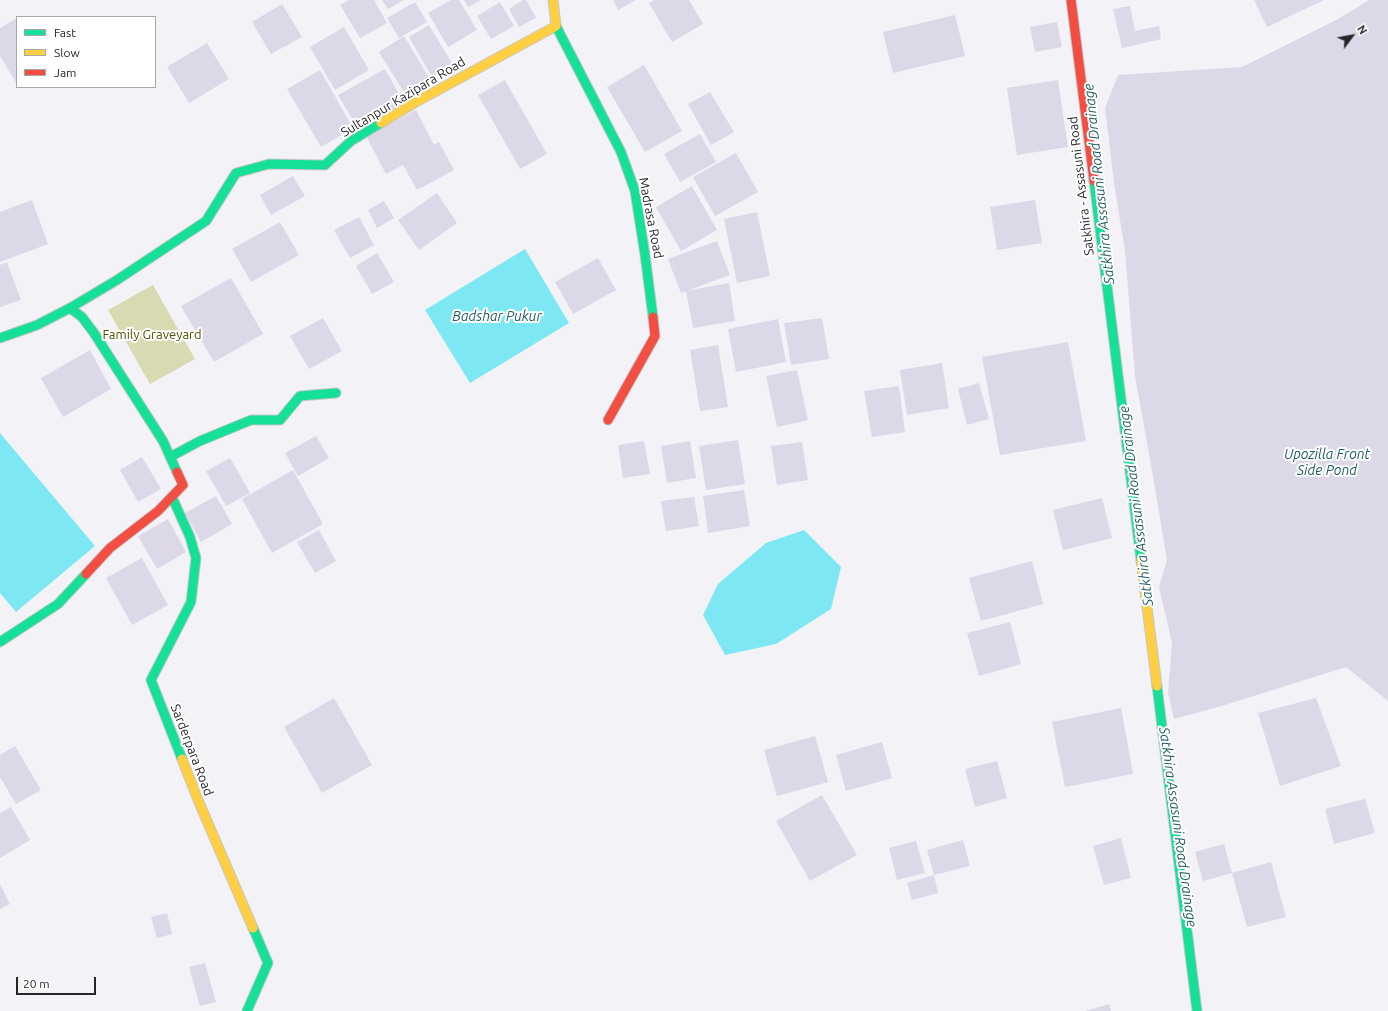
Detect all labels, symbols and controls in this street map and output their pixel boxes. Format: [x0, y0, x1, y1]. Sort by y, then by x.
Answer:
legend [16, 16, 156, 88]
north arrow [1332, 16, 1372, 56]
text: N [1355, 23, 1369, 36]
text: Fast [54, 26, 76, 39]
text: Slow [54, 46, 80, 59]
street label: Sultanpur Kazipara Road [338, 54, 468, 140]
text: Jam [54, 66, 76, 79]
water label: Satkhira Assasuni Road Drainage [1080, 83, 1118, 285]
street label: Satkhira - Assasuni Road [1065, 115, 1097, 257]
street label: Madrasa Road [635, 176, 667, 260]
water label: Badshar Pukur [452, 308, 542, 324]
park label: Family Graveyard [102, 327, 202, 343]
water label: Satkhira Assasuni Road Drainage [1115, 405, 1157, 607]
water label: Upozilla Front Side Pond [1284, 446, 1370, 478]
street label: Sarderpara Road [167, 702, 217, 798]
water label: Satkhira Assasuni Road Drainage [1156, 726, 1200, 928]
scale bar [18, 969, 98, 995]
text: 20 m [23, 977, 50, 990]

